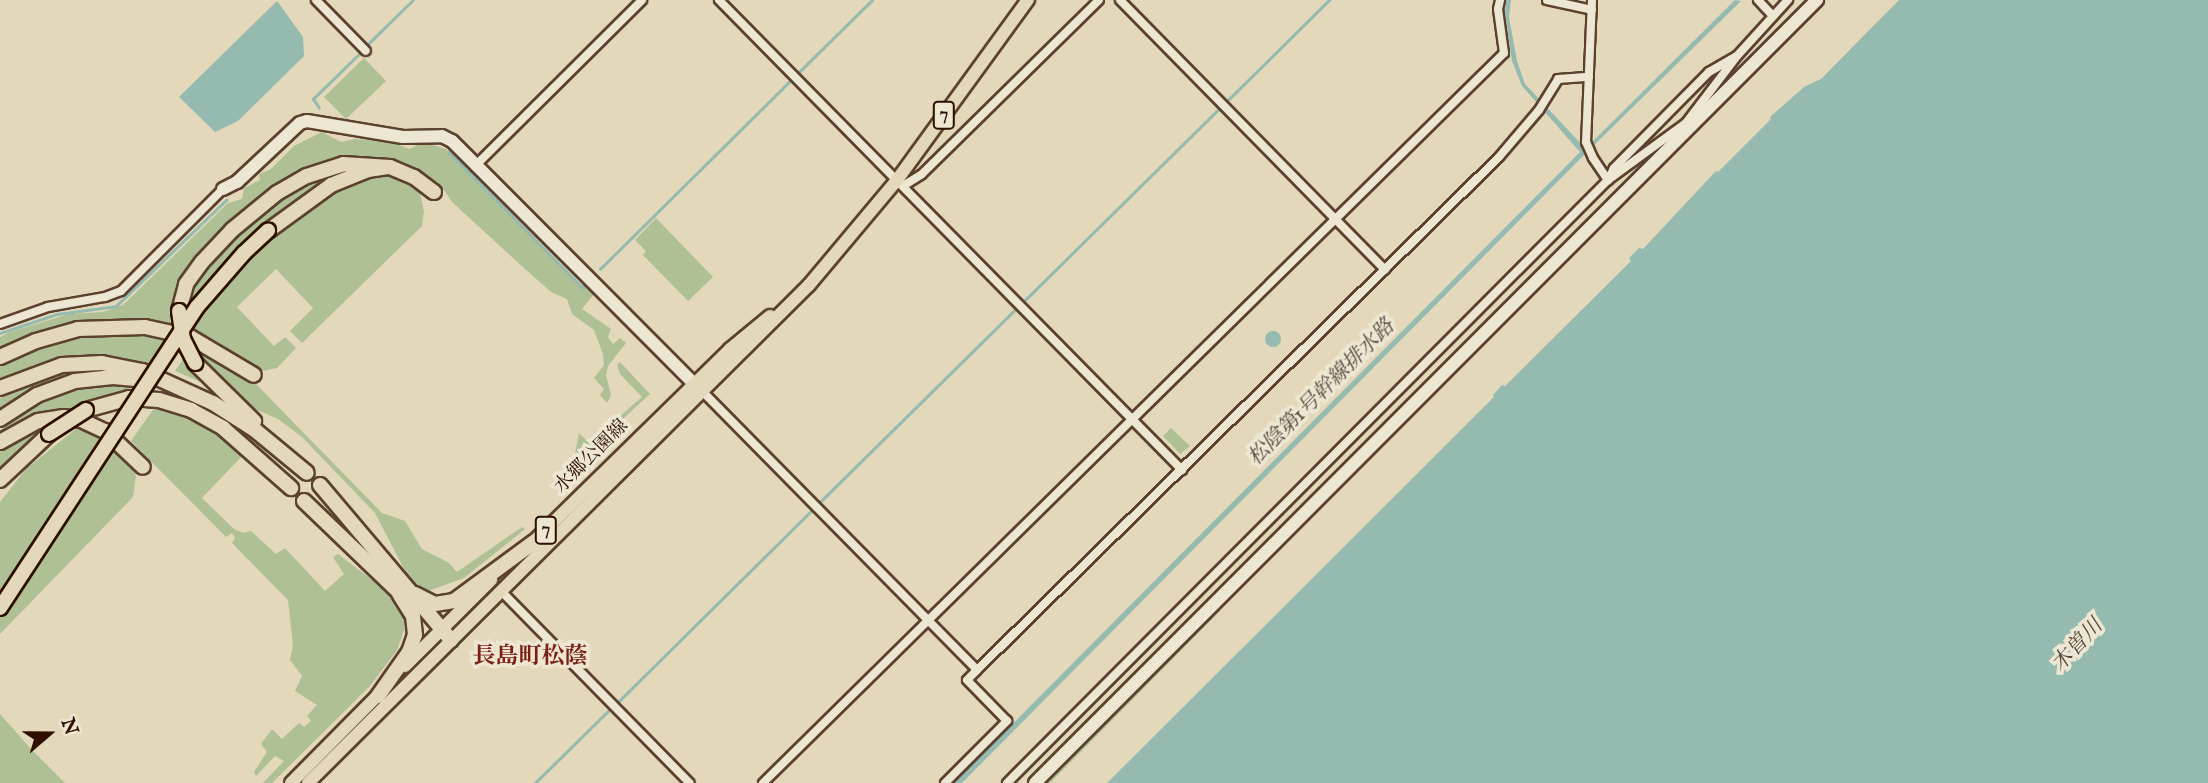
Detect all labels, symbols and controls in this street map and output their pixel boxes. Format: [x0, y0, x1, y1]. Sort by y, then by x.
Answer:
road number: 7 [932, 100, 956, 130]
water label: 松陰第1号幹線排水路 [1244, 315, 1400, 471]
street label: 水郷公園線 [550, 415, 634, 499]
road number: 7 [534, 516, 558, 544]
water label: 木曽川 [2047, 614, 2109, 678]
district label: 長島町松蔭 [473, 643, 587, 671]
north arrow [14, 699, 84, 769]
text: N [55, 715, 83, 739]

